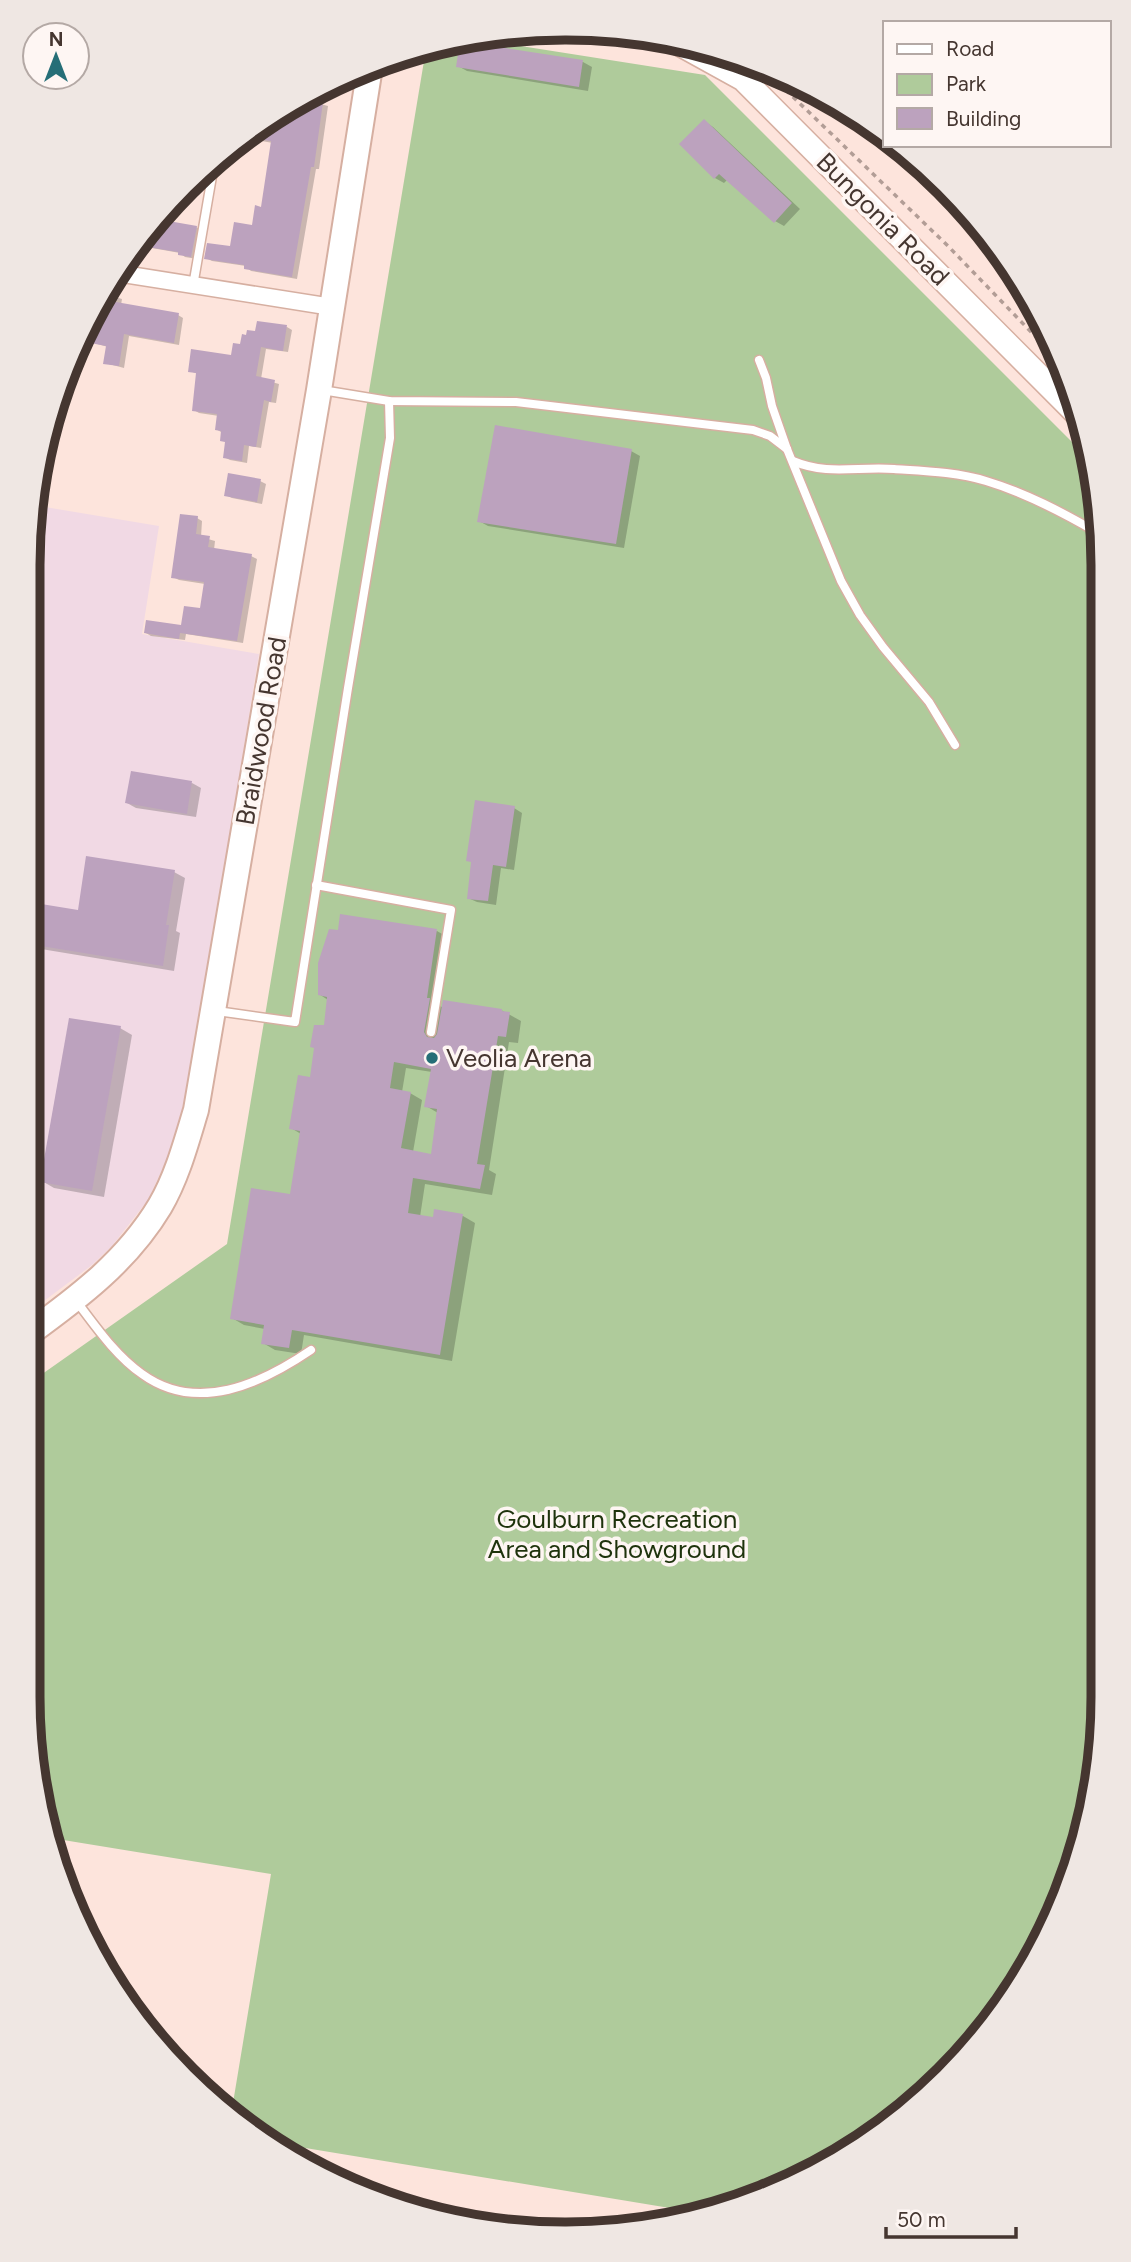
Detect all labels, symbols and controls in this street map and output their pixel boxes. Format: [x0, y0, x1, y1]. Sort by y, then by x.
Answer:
north arrow [21, 21, 91, 91]
legend [883, 21, 1110, 147]
text: N [49, 28, 63, 51]
text: Road [946, 36, 994, 61]
text: Park [946, 71, 987, 96]
text: Building [946, 106, 1021, 131]
street label: Bungonia Road [810, 146, 956, 292]
street label: Braidwood Road [229, 634, 293, 828]
place label: Veolia Arena [446, 1042, 592, 1074]
marker: Veolia Arena [424, 1050, 440, 1066]
park label: Goulburn Recreation Area and Showground [488, 1503, 746, 1565]
scale bar [886, 2196, 1016, 2240]
text: 50 m [897, 2207, 946, 2232]

